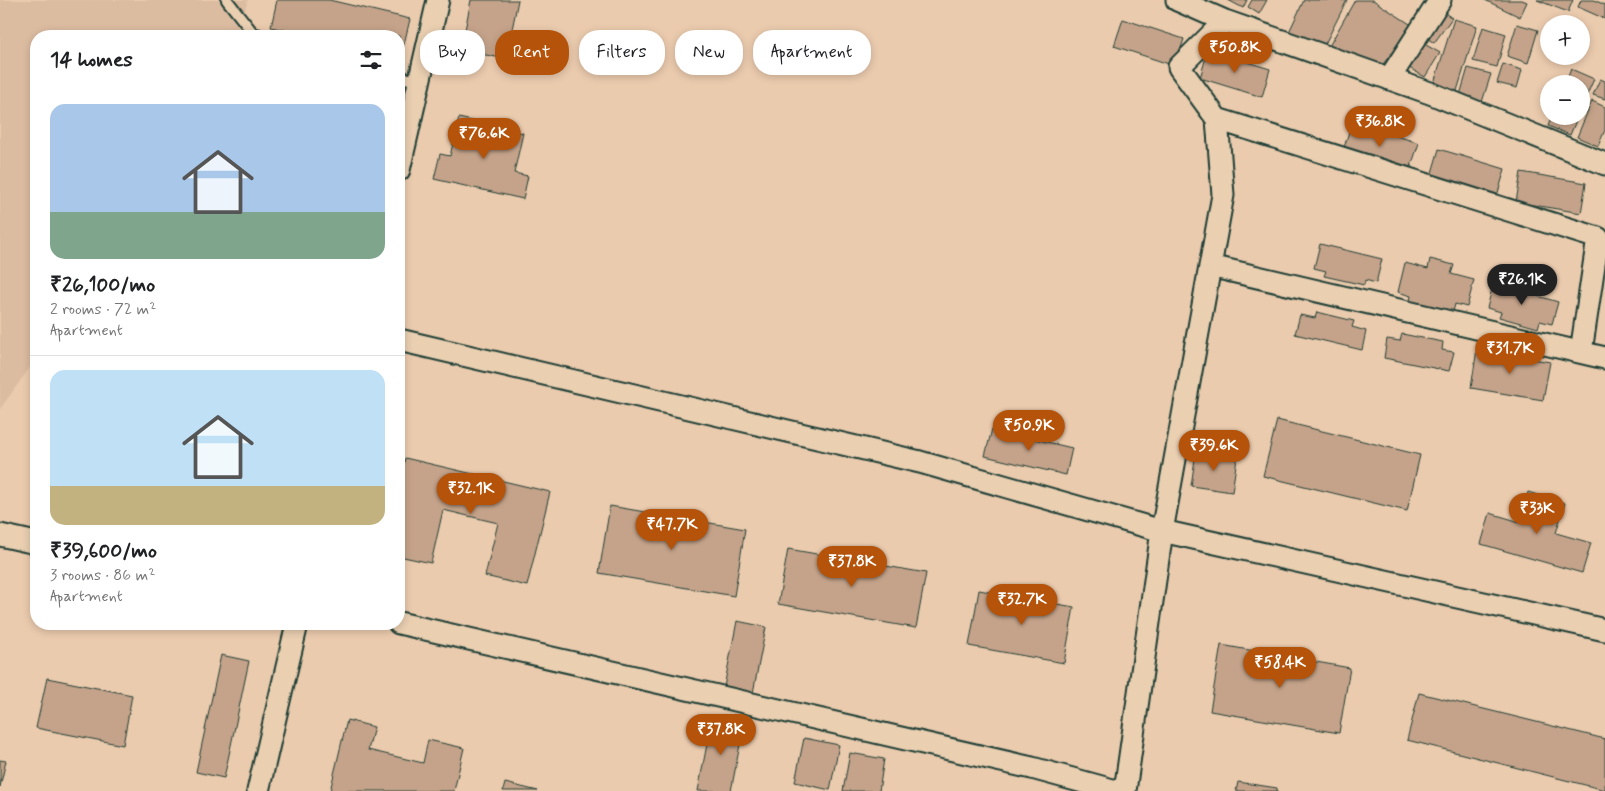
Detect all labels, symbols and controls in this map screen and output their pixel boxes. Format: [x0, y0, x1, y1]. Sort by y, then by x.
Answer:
map controls [1540, 15, 1590, 125]
button: + [1540, 15, 1590, 65]
chip: Buy [420, 30, 485, 75]
chip: Rent [495, 30, 569, 75]
chip: Filters [579, 30, 665, 75]
chip: New [675, 30, 743, 75]
chip: Apartment [753, 30, 871, 75]
pin: ₹50.8K [1194, 32, 1276, 74]
text: ₹50.8K [1209, 37, 1261, 58]
text: 14 homes [50, 46, 133, 74]
icon: filters [357, 46, 385, 74]
button: − [1540, 75, 1590, 125]
pin: ₹36.8K [1339, 106, 1421, 148]
text: ₹36.8K [1356, 111, 1404, 132]
pin: ₹76.6K [443, 118, 525, 160]
text: ₹76.6K [459, 123, 509, 144]
icon: home [173, 137, 263, 227]
pin: ₹26.1K [1481, 264, 1563, 306]
text: ₹26.1K [1498, 269, 1546, 290]
text: ₹26,100/mo [50, 271, 155, 299]
text: 2 rooms · 72 m² [50, 299, 156, 320]
text: Apartment [50, 320, 123, 341]
pin: ₹31.7K [1469, 332, 1551, 375]
text: ₹31.7K [1486, 338, 1534, 359]
icon: home [173, 402, 263, 492]
pin: ₹50.9K [988, 410, 1070, 452]
text: ₹50.9K [1004, 415, 1054, 436]
pin: ₹39.6K [1173, 430, 1255, 472]
text: ₹39.6K [1190, 435, 1238, 456]
pin: ₹32.1K [430, 472, 512, 515]
text: ₹32.1K [448, 478, 494, 499]
pin: ₹33K [1507, 492, 1567, 535]
text: ₹33K [1520, 498, 1554, 519]
pin: ₹47.7K [631, 508, 713, 551]
text: ₹47.7K [647, 514, 697, 535]
text: ₹39,600/mo [50, 537, 157, 565]
pin: ₹37.8K [811, 546, 893, 588]
text: ₹37.8K [828, 551, 876, 572]
text: 3 rooms · 86 m² [50, 565, 155, 586]
pin: ₹32.7K [981, 584, 1063, 626]
text: Apartment [50, 586, 123, 607]
text: ₹32.7K [997, 589, 1047, 610]
pin: ₹58.4K [1239, 646, 1321, 689]
text: ₹58.4K [1254, 652, 1306, 673]
pin: ₹37.8K [680, 714, 762, 756]
text: ₹37.8K [697, 719, 745, 740]

